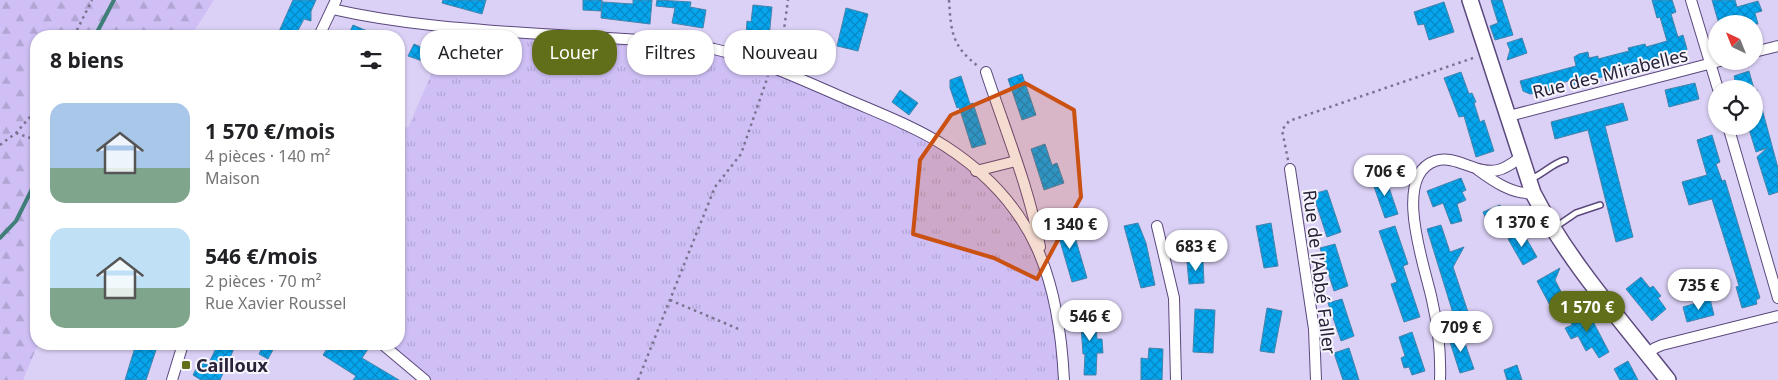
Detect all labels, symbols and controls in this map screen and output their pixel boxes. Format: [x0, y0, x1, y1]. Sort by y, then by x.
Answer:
north arrow [1708, 15, 1762, 70]
map controls [1708, 15, 1763, 135]
chip: Acheter [420, 30, 522, 75]
chip: Louer [532, 30, 617, 75]
chip: Filtres [627, 30, 714, 75]
chip: Nouveau [724, 30, 836, 75]
street label: Rue des Mirabelles [1530, 42, 1690, 104]
text: 8 biens [50, 46, 124, 74]
icon: filters [357, 46, 385, 74]
button: locate [1708, 80, 1763, 135]
text: 1 570 €/mois [205, 117, 335, 145]
icon: home [90, 123, 150, 183]
text: 4 pièces · 140 m² [205, 145, 330, 167]
pin: 706 € [1350, 154, 1420, 197]
text: 706 € [1365, 160, 1405, 182]
text: Maison [205, 167, 260, 189]
street label: Rue de l'Abbé Faller [1298, 189, 1342, 356]
pin: 1 370 € [1476, 206, 1568, 248]
pin: 1 340 € [1024, 208, 1116, 250]
text: 1 370 € [1495, 211, 1549, 233]
text: 1 340 € [1043, 213, 1097, 235]
pin: 683 € [1161, 230, 1231, 272]
text: 683 € [1176, 235, 1216, 257]
text: 546 €/mois [205, 242, 318, 270]
icon: home [90, 248, 150, 308]
pin: 735 € [1664, 268, 1734, 311]
text: 2 pièces · 70 m² [205, 270, 321, 292]
text: 735 € [1679, 274, 1719, 296]
pin: 1 570 € [1541, 290, 1633, 333]
text: Rue Xavier Roussel [205, 292, 346, 314]
text: 1 570 € [1560, 296, 1614, 318]
pin: 546 € [1055, 300, 1125, 342]
text: 546 € [1070, 305, 1110, 327]
pin: 709 € [1426, 310, 1496, 353]
text: 709 € [1441, 316, 1481, 338]
place label: Cailloux [196, 353, 268, 377]
marker: Cailloux [180, 359, 192, 371]

